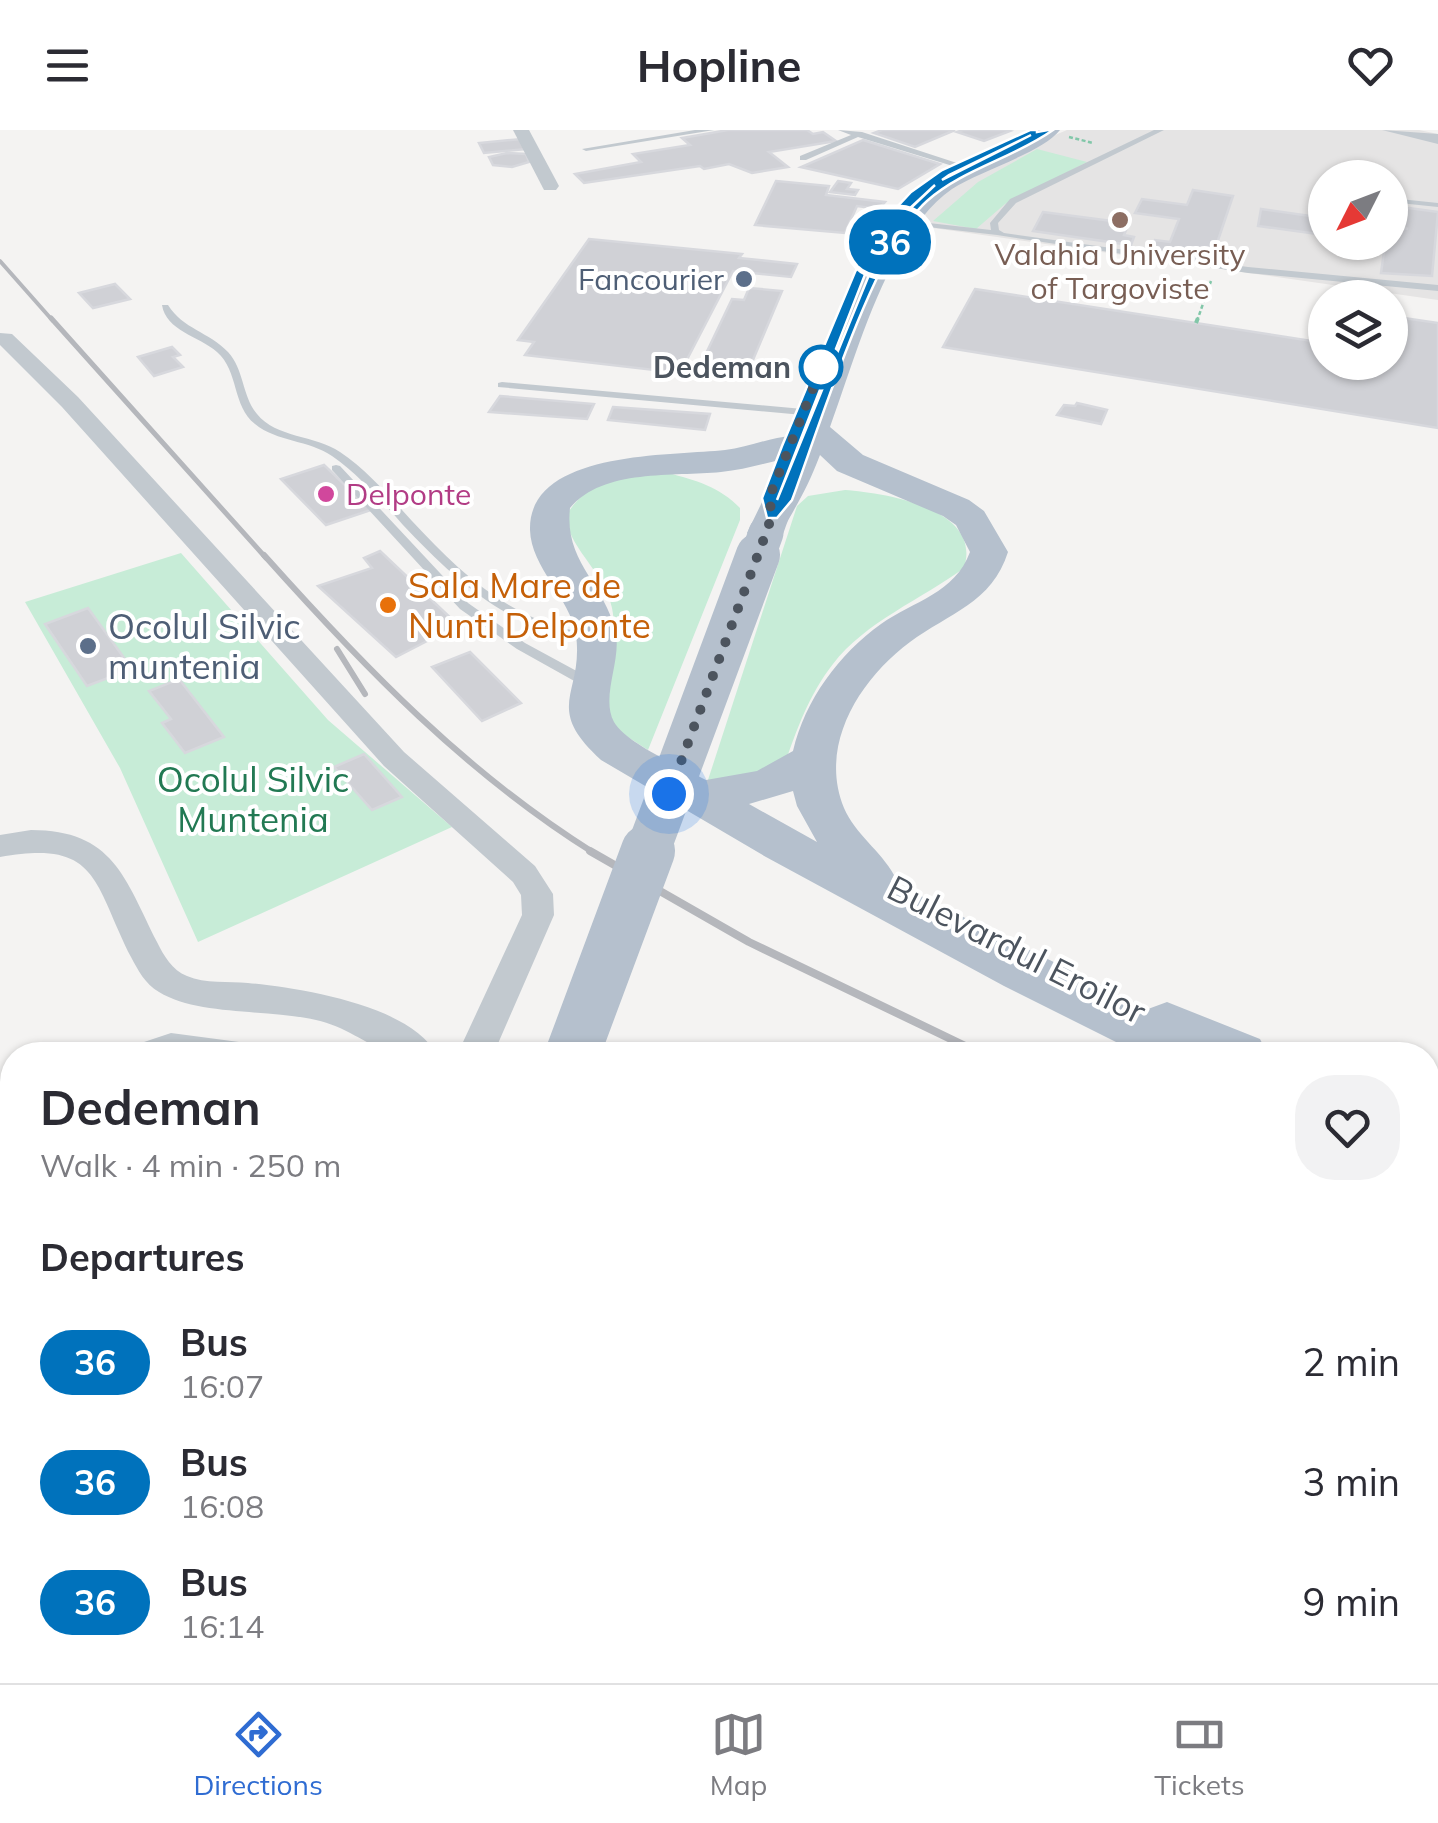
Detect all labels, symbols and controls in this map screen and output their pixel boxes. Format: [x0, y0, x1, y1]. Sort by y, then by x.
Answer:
text: Hopline [637, 37, 801, 93]
icon: menu [40, 38, 95, 93]
icon: heart [1343, 38, 1398, 93]
north arrow [1308, 160, 1408, 260]
map controls [1308, 160, 1408, 380]
marker: Valahia University of Targoviste [1109, 209, 1131, 231]
line badge: 36 [845, 210, 935, 274]
text: 36 [869, 220, 911, 264]
place label: Valahia University of Targoviste [995, 235, 1246, 307]
place label: Fancourier [578, 260, 724, 298]
marker: Fancourier [733, 268, 755, 290]
button: layers [1308, 280, 1408, 380]
marker: Dedeman [800, 346, 842, 388]
place label: Dedeman [653, 348, 791, 386]
place label: Delponte [346, 475, 471, 513]
marker: Delponte [315, 483, 337, 505]
place label: Sala Mare de Nunti Delponte [408, 563, 651, 647]
marker: Sala Mare de Nunti Delponte [377, 594, 399, 616]
place label: Ocolul Silvic muntenia [108, 604, 301, 688]
marker: Ocolul Silvic muntenia [77, 635, 99, 657]
park label: Ocolul Silvic Muntenia [157, 757, 349, 841]
your location [644, 769, 694, 819]
street label: Bulevardul Eroilor [881, 865, 1154, 1033]
button: heart [1295, 1075, 1400, 1180]
text: Dedeman [40, 1077, 261, 1137]
text: Walk · 4 min · 250 m [40, 1145, 341, 1185]
text: Departures [40, 1233, 244, 1281]
text: Bus [180, 1318, 248, 1366]
text: 2 min [1303, 1338, 1400, 1386]
text: 36 [74, 1340, 116, 1384]
text: 16:07 [180, 1366, 264, 1406]
text: Bus [180, 1438, 248, 1486]
text: 3 min [1303, 1458, 1400, 1506]
text: 36 [74, 1460, 116, 1504]
text: 16:08 [180, 1486, 264, 1526]
text: Bus [180, 1558, 248, 1606]
text: 9 min [1303, 1578, 1400, 1626]
text: 36 [74, 1580, 116, 1624]
text: 16:14 [180, 1606, 264, 1646]
tab: Directions [193, 1707, 323, 1802]
tab: Map [710, 1707, 767, 1802]
tab: Tickets [1154, 1707, 1245, 1802]

